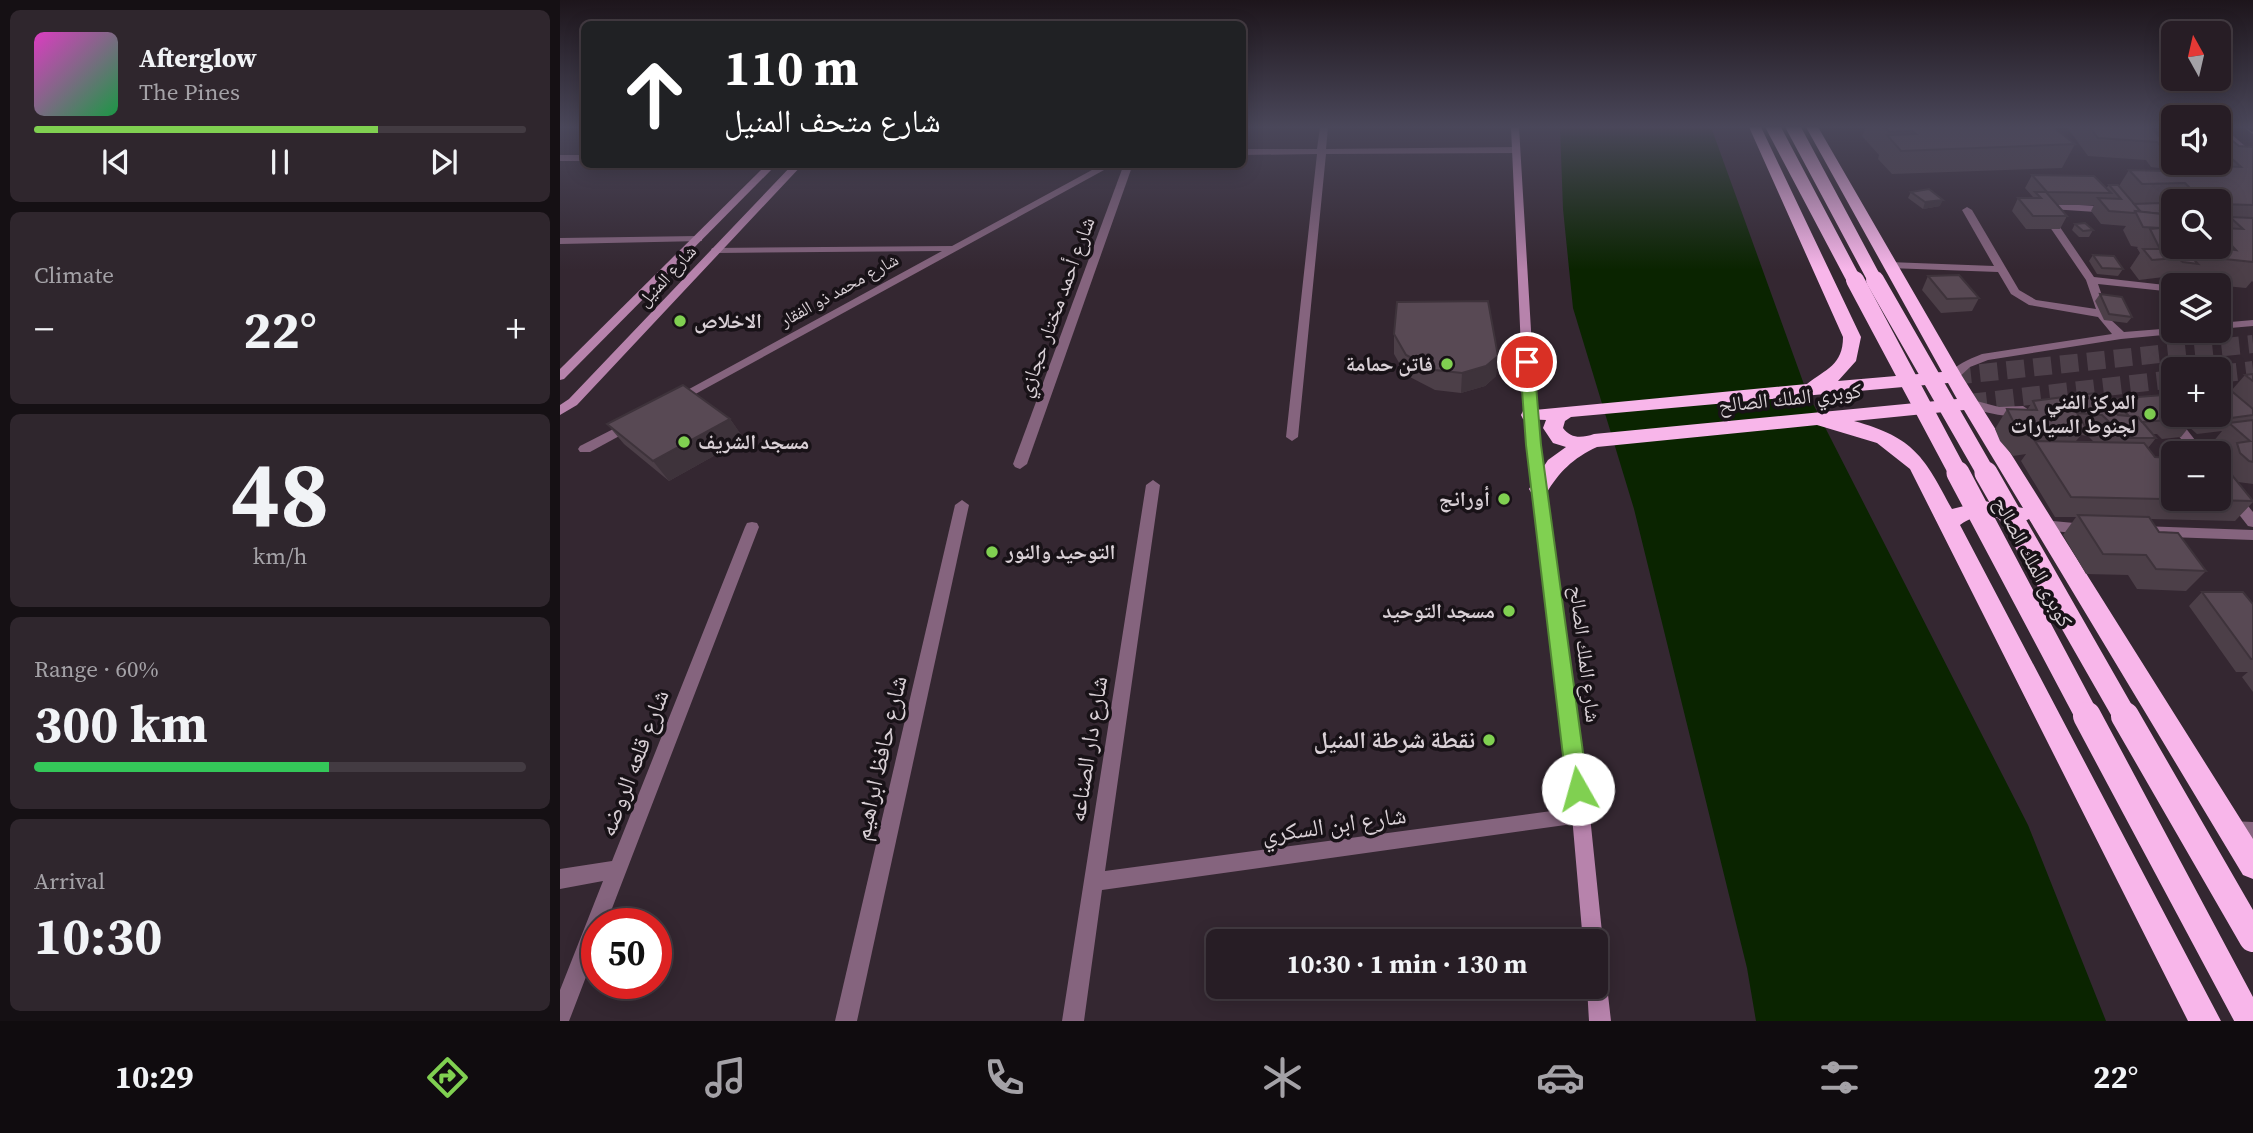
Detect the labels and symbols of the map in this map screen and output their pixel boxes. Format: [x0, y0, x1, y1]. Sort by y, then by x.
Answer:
north arrow [2161, 21, 2231, 91]
street label: شارع أحمد مختار حجازي [1009, 213, 1104, 402]
street label: شارع المنيل [631, 239, 702, 312]
street label: شارع محمد ذو الفقار [774, 247, 903, 333]
place label: الاخلاص [694, 306, 762, 335]
marker: الاخلاص [672, 313, 688, 329]
pin [1497, 332, 1557, 392]
place label: فاتن حمامة [1346, 349, 1433, 378]
marker: فاتن حمامة [1439, 356, 1455, 372]
street label: كوبري الملك الصالح [1717, 376, 1864, 422]
place label: المركز الفني لجنوط السيارات [2011, 387, 2136, 440]
marker: المركز الفني لجنوط السيارات [2142, 406, 2158, 422]
place label: مسجد الشريف [698, 427, 809, 456]
marker: مسجد الشريف [676, 434, 692, 450]
place label: أورانج [1439, 484, 1490, 513]
marker: أورانج [1496, 491, 1512, 507]
street label: كوبرى الملك الصالح [1987, 491, 2080, 632]
place label: التوحيد والنور [1005, 537, 1115, 566]
marker: التوحيد والنور [984, 544, 1000, 560]
street label: شارع الملك الصالح [1563, 584, 1608, 724]
place label: مسجد التوحيد [1382, 596, 1495, 625]
marker: مسجد التوحيد [1501, 603, 1517, 619]
street label: شارع حافظ ابراهيم [845, 672, 914, 843]
street label: شارع دار الصناعه [1060, 674, 1115, 824]
street label: شارع قلعه الروضه [590, 685, 677, 841]
place label: نقطة شرطة المنيل [1314, 723, 1475, 756]
marker: نقطة شرطة المنيل [1481, 732, 1497, 748]
position arrow [1541, 752, 1615, 826]
street label: شارع ابن السكري [1260, 798, 1409, 854]
speed limit sign: 50 [581, 908, 672, 999]

